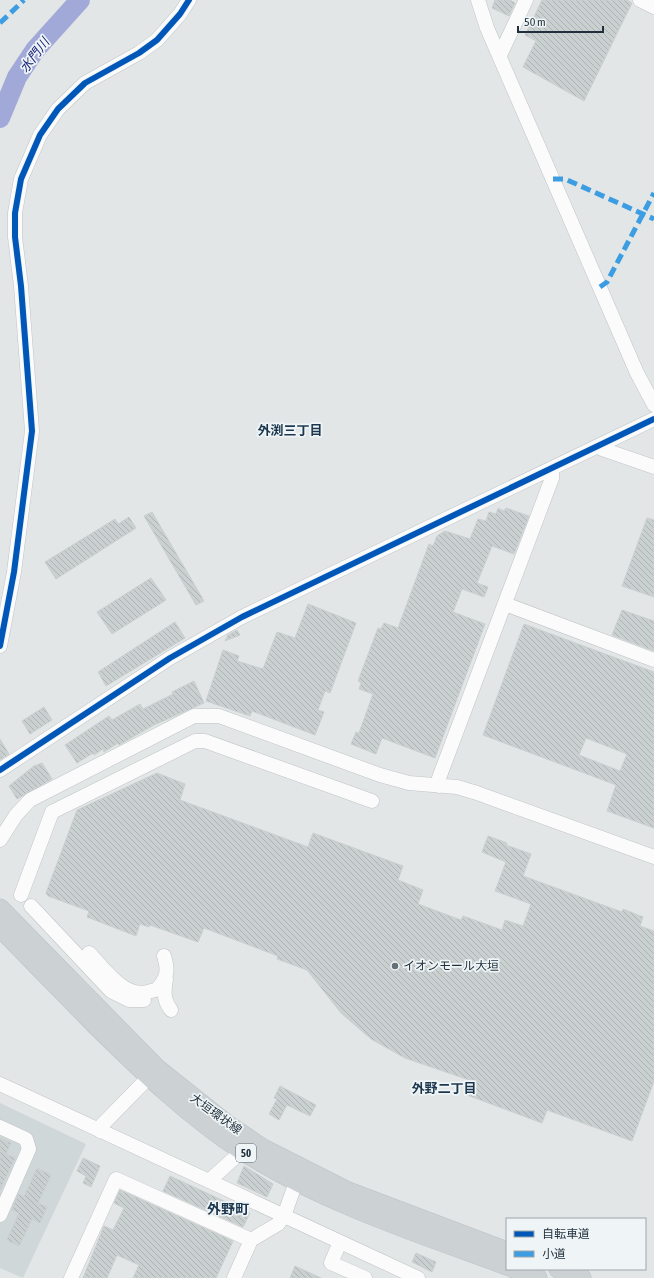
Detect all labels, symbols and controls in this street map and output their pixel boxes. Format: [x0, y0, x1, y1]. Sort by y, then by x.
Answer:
scale bar [518, 8, 603, 34]
text: 50 m [524, 15, 546, 29]
water label: 水門川 [17, 34, 53, 75]
district label: 外渕三丁目 [257, 423, 323, 438]
place label: イオンモール大垣 [403, 959, 499, 973]
marker: イオンモール大垣 [390, 961, 400, 971]
district label: 外野二丁目 [411, 1081, 477, 1096]
street label: 大垣環状線 [188, 1091, 244, 1137]
road number: 50 [236, 1144, 256, 1162]
district label: 外野町 [207, 1201, 249, 1217]
legend [506, 1218, 646, 1270]
text: 自転車道 [542, 1227, 590, 1241]
text: 小道 [542, 1247, 566, 1261]

